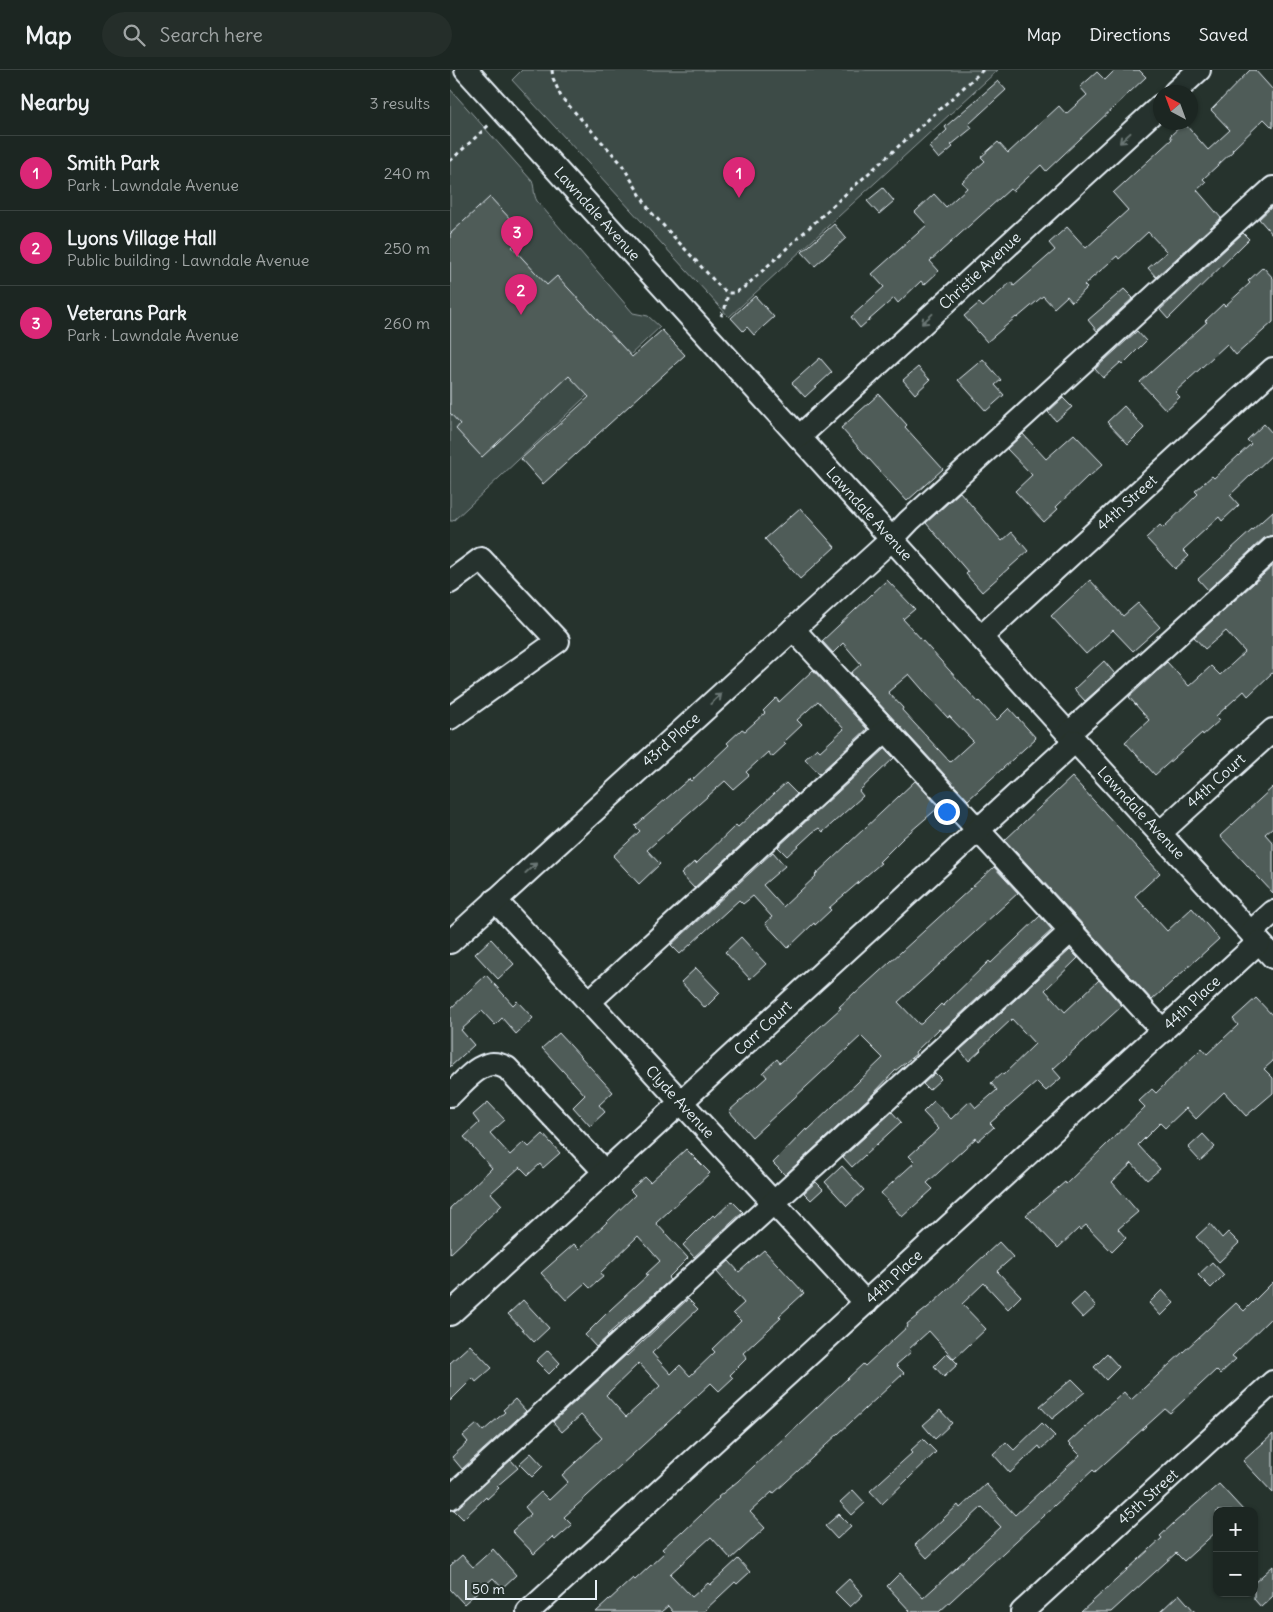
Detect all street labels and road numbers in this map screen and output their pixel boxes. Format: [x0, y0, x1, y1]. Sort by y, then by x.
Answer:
street label: Lawndale Avenue [550, 163, 645, 265]
street label: Christie Avenue [935, 228, 1025, 313]
street label: Lawndale Avenue [822, 463, 917, 565]
street label: 44th Street [1093, 471, 1161, 535]
street label: 43rd Place [638, 709, 704, 771]
street label: 44th Court [1182, 749, 1249, 812]
street label: Lawndale Avenue [1094, 762, 1189, 863]
street label: 44th Place [1159, 971, 1224, 1034]
street label: Carr Court [730, 996, 796, 1059]
street label: Clyde Avenue [642, 1061, 719, 1142]
street label: 44th Place [861, 1245, 926, 1308]
street label: 45th Street [1114, 1465, 1182, 1529]

